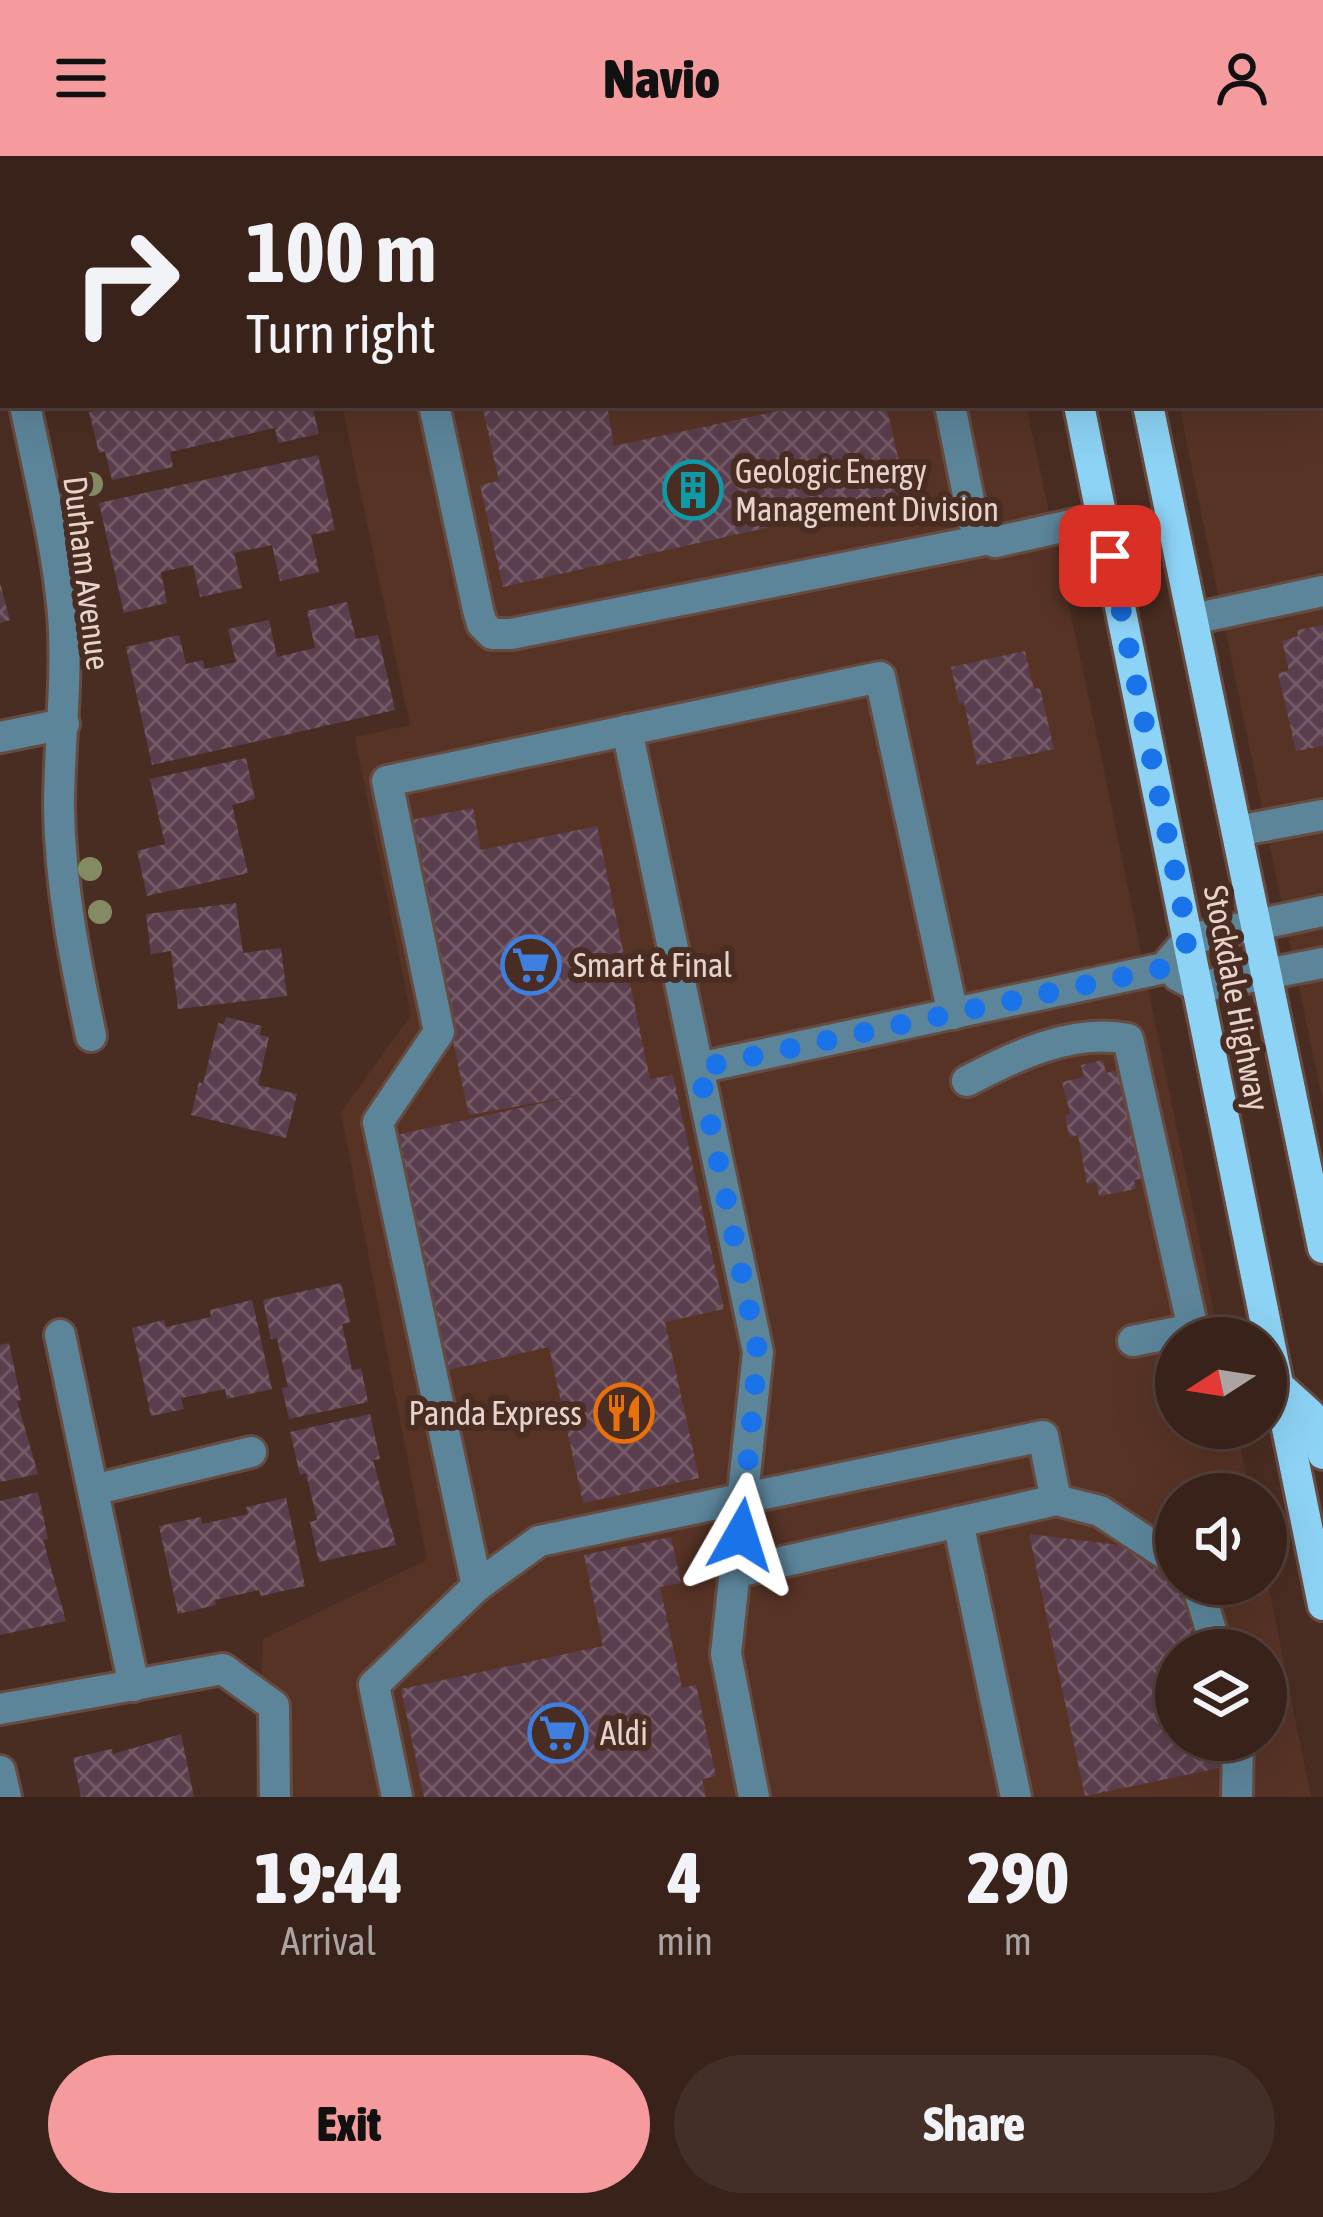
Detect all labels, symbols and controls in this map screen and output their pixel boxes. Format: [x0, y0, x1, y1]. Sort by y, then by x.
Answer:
icon: menu [48, 45, 114, 111]
icon: person [1209, 45, 1275, 111]
text: Navio [603, 48, 720, 109]
icon: right [48, 204, 204, 360]
text: 100 m [246, 204, 436, 300]
text: Turn right [246, 303, 436, 364]
place label: Geologic Energy Management Division [735, 452, 999, 528]
building icon: Geologic Energy Management Division [662, 459, 724, 521]
street label: Durham Avenue [56, 474, 118, 672]
pin [1059, 505, 1161, 607]
icon: arrive [1077, 523, 1143, 589]
street label: Stockdale Highway [1197, 882, 1277, 1114]
supermarket icon: Smart & Final [500, 934, 562, 996]
place label: Smart & Final [573, 946, 732, 984]
north arrow [1155, 1317, 1287, 1449]
map controls [1155, 1317, 1287, 1761]
restaurant icon: Panda Express [593, 1382, 655, 1444]
place label: Panda Express [409, 1394, 582, 1432]
position arrow [678, 1472, 804, 1598]
button: sound [1155, 1473, 1287, 1605]
button: layers [1155, 1629, 1287, 1761]
supermarket icon: Aldi [527, 1702, 589, 1764]
place label: Aldi [600, 1714, 648, 1752]
text: 19:44 [254, 1836, 403, 1918]
text: 4 [668, 1836, 702, 1918]
text: 290 [967, 1836, 1069, 1918]
text: Arrival [281, 1919, 376, 1963]
text: min [657, 1919, 713, 1963]
text: m [1004, 1919, 1032, 1963]
button: Exit [48, 2055, 650, 2193]
button: Share [674, 2055, 1275, 2193]

